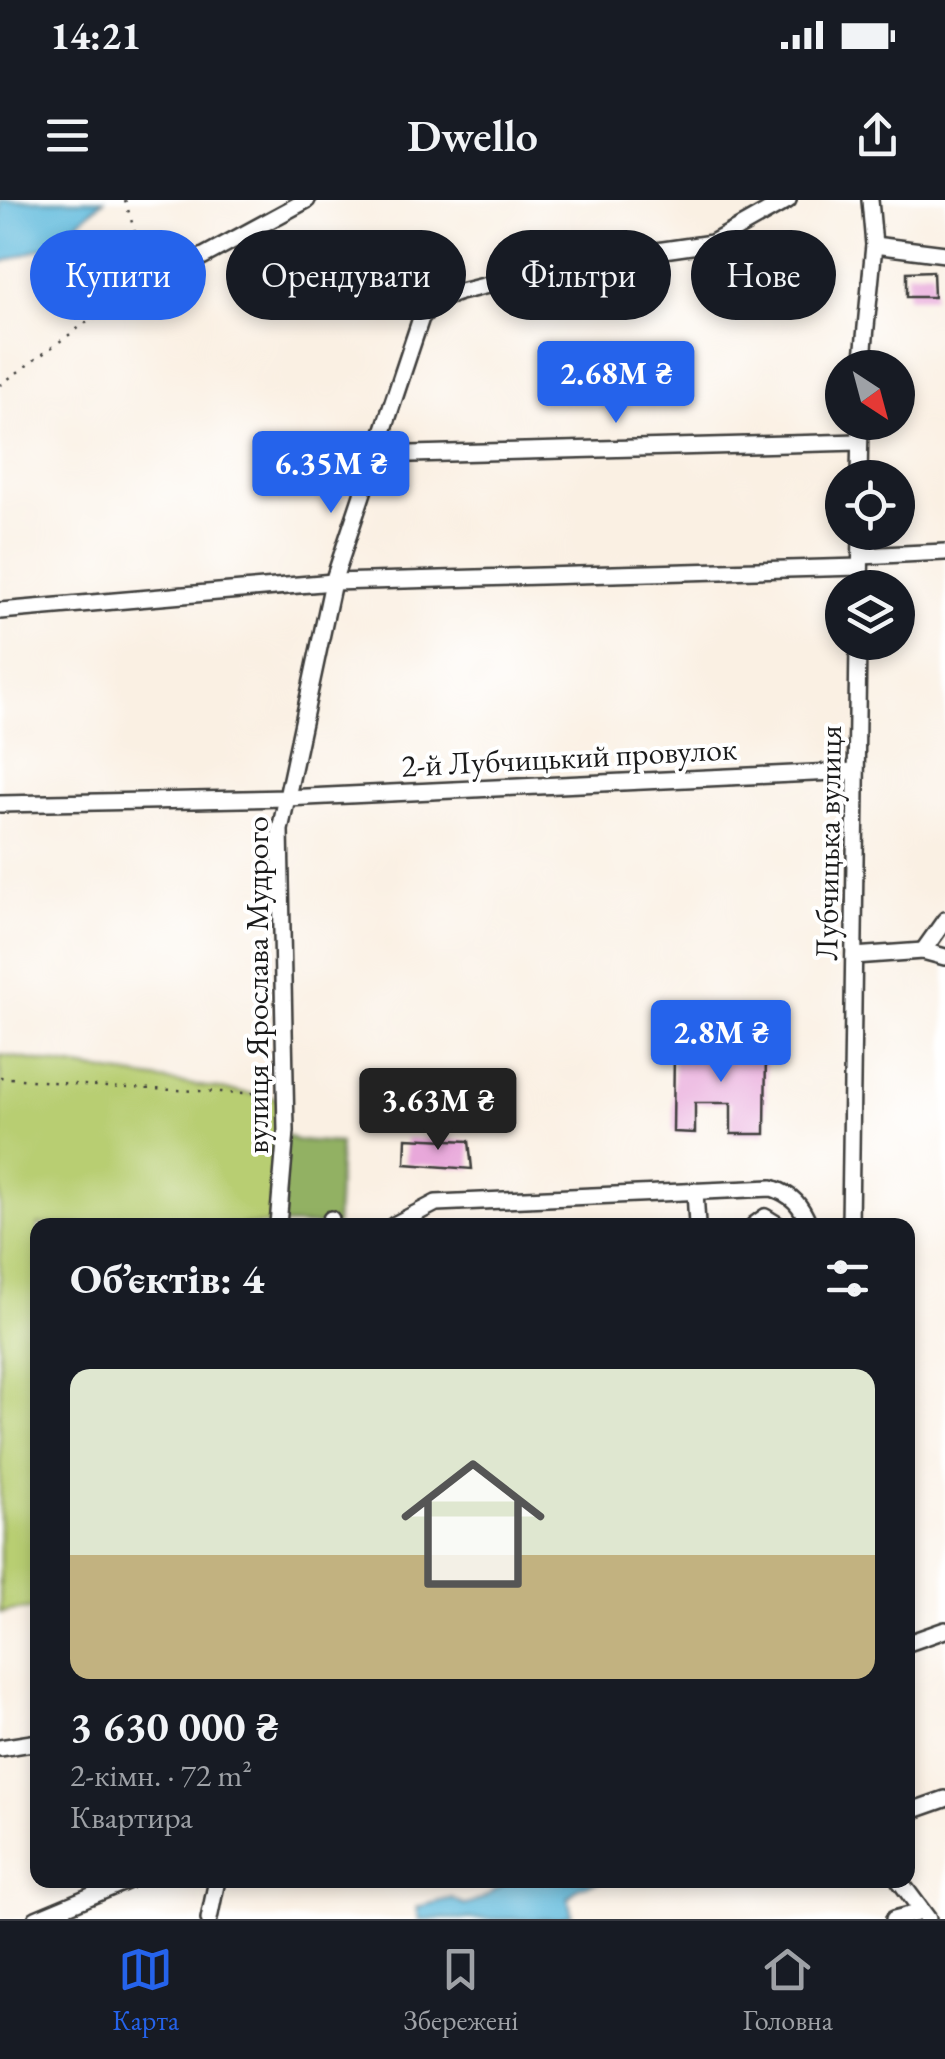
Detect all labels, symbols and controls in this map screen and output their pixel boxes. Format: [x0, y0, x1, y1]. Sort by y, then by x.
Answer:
text: 14:21 [50, 11, 141, 60]
text: Dwello [407, 106, 538, 164]
icon: menu [40, 108, 95, 163]
icon: share [850, 108, 905, 163]
chip: Купити [30, 230, 206, 320]
chip: Орендувати [226, 230, 466, 320]
chip: Фільтри [486, 230, 671, 320]
chip: Нове [691, 230, 836, 320]
pin: 2.68M ₴ [524, 341, 708, 426]
north arrow [825, 350, 915, 440]
map controls [825, 350, 915, 660]
text: 2.68M ₴ [559, 352, 673, 394]
pin: 6.35M ₴ [239, 431, 423, 516]
text: 6.35M ₴ [274, 442, 388, 484]
button: locate [825, 460, 915, 550]
button: layers [825, 570, 915, 660]
street label: Лубчицька вулиця [805, 725, 851, 961]
street label: 2-й Лубчицький провулок [400, 727, 738, 787]
street label: вулиця Ярослава Мудрого [236, 816, 278, 1154]
pin: 2.8M ₴ [640, 1000, 802, 1085]
text: 2.8M ₴ [673, 1011, 769, 1053]
pin: 3.63M ₴ [346, 1068, 530, 1153]
text: 3.63M ₴ [381, 1079, 495, 1121]
text: Об’єктів: 4 [70, 1251, 264, 1306]
icon: filters [820, 1251, 875, 1306]
icon: home [383, 1434, 563, 1614]
text: 3 630 000 ₴ [70, 1699, 279, 1754]
text: 2-кімн. · 72 m² [70, 1754, 252, 1796]
text: Квартира [70, 1796, 193, 1838]
tab: Карта [112, 1942, 179, 2038]
tab: Збережені [403, 1942, 518, 2038]
tab: Головна [743, 1942, 833, 2038]

